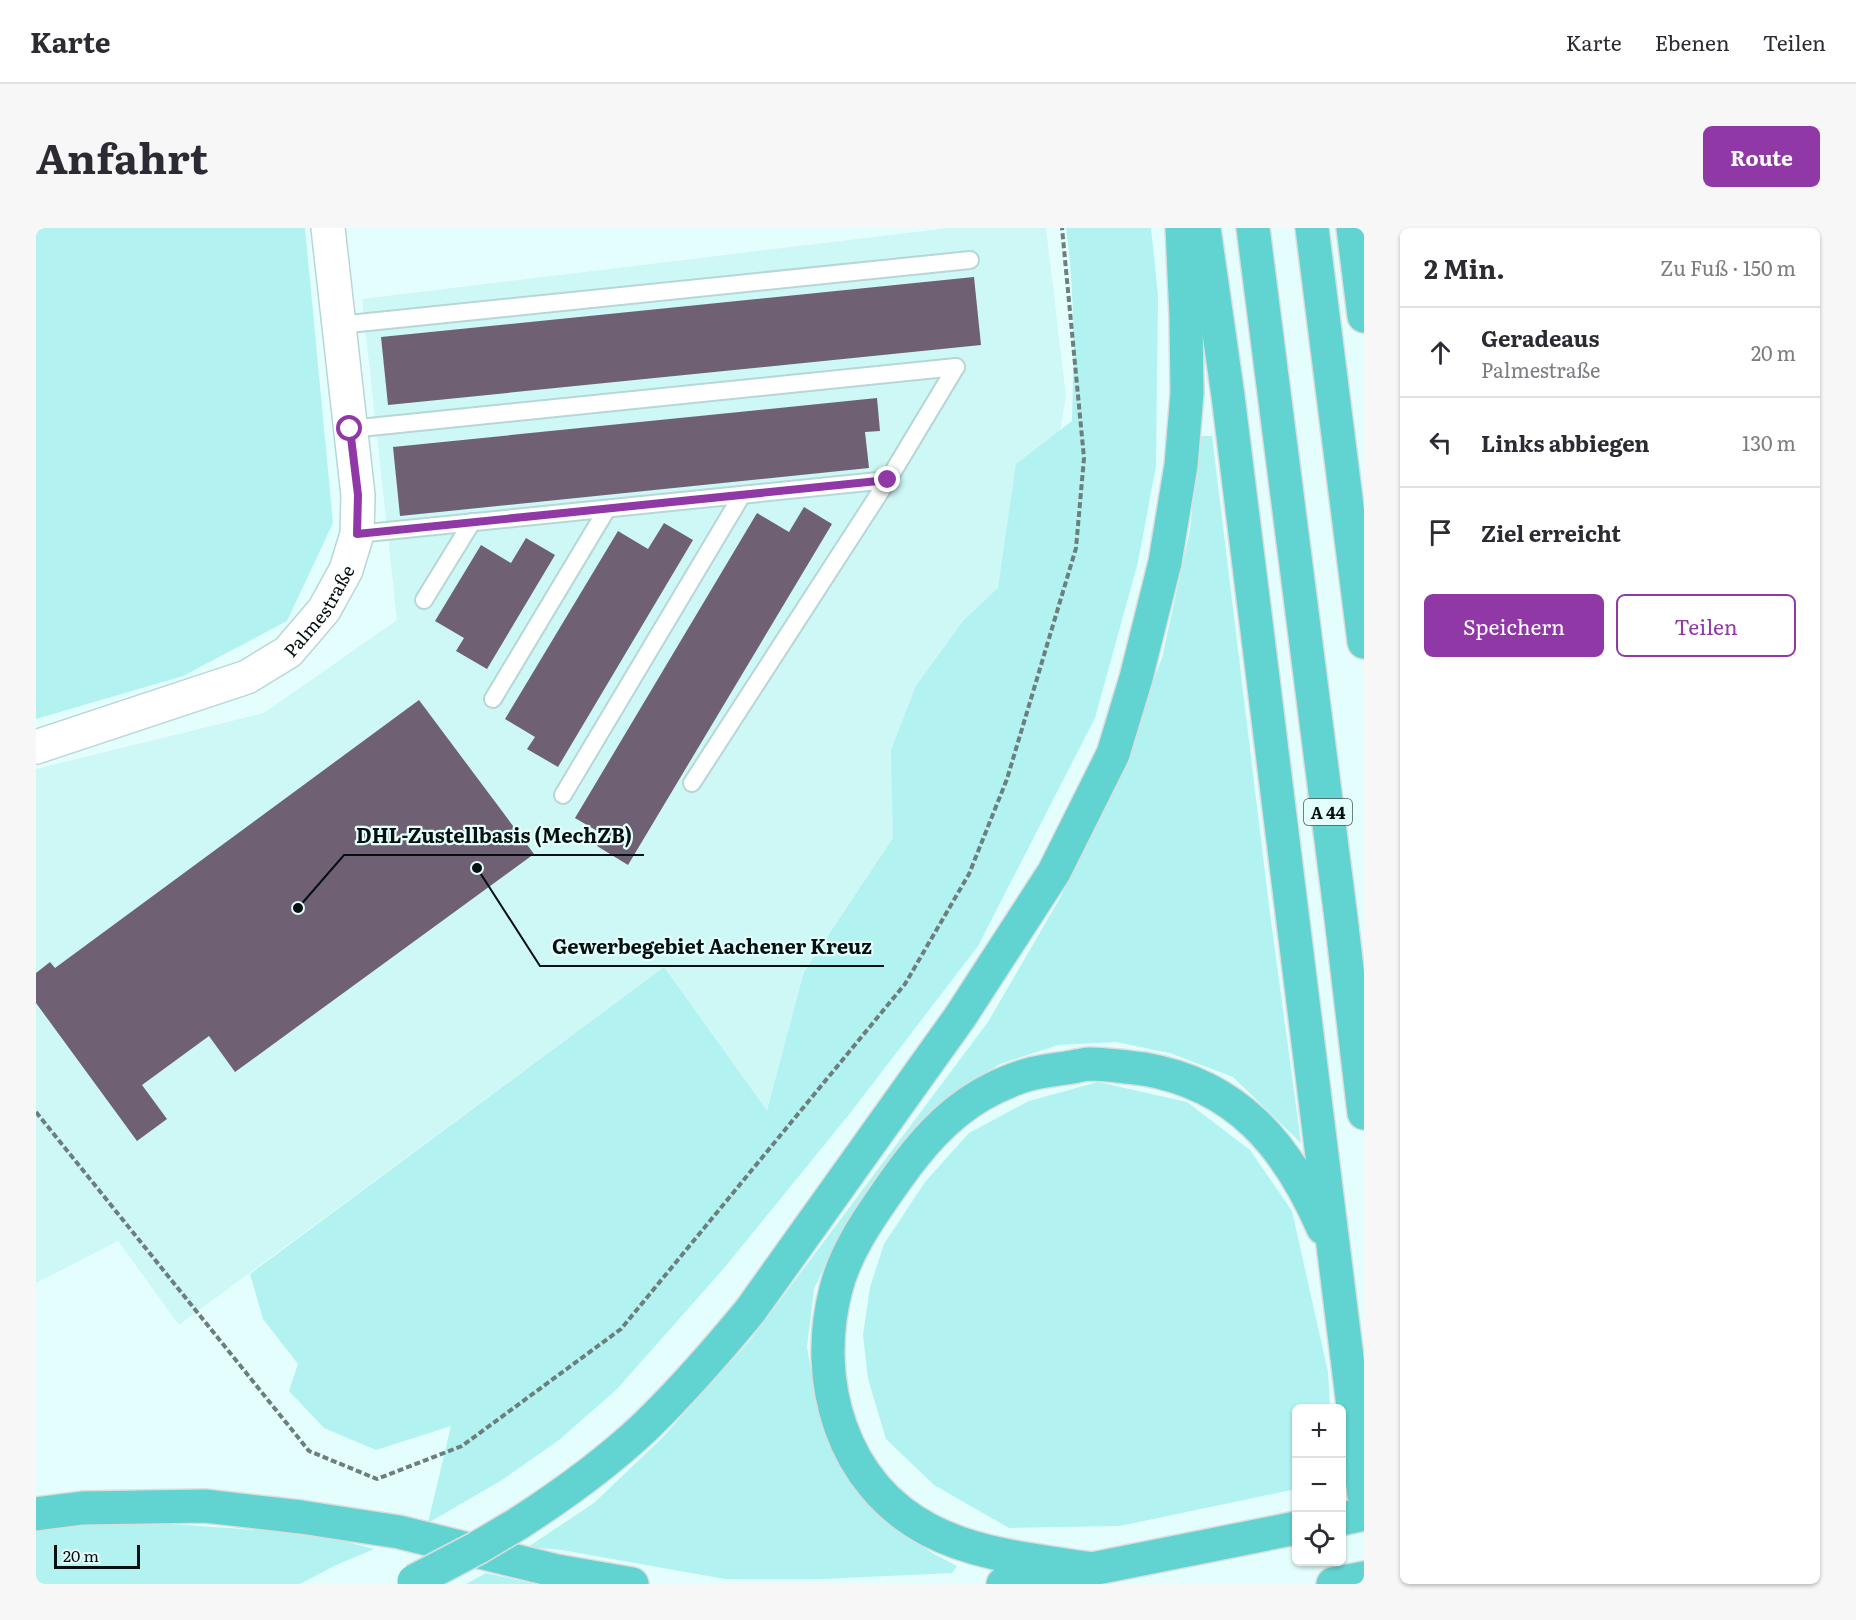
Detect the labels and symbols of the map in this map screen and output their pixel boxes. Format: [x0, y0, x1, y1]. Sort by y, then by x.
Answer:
route start [336, 415, 362, 441]
route end [874, 466, 900, 492]
street label: Palmestraße [276, 560, 360, 662]
road number: A 44 [1304, 799, 1352, 825]
callout: DHL-Zustellbasis (MechZB) [344, 817, 644, 855]
text: DHL-Zustellbasis (MechZB) [356, 819, 632, 849]
callout: Gewerbegebiet Aachener Kreuz [540, 928, 884, 966]
text: Gewerbegebiet Aachener Kreuz [552, 930, 872, 960]
scale bar [54, 1542, 140, 1570]

